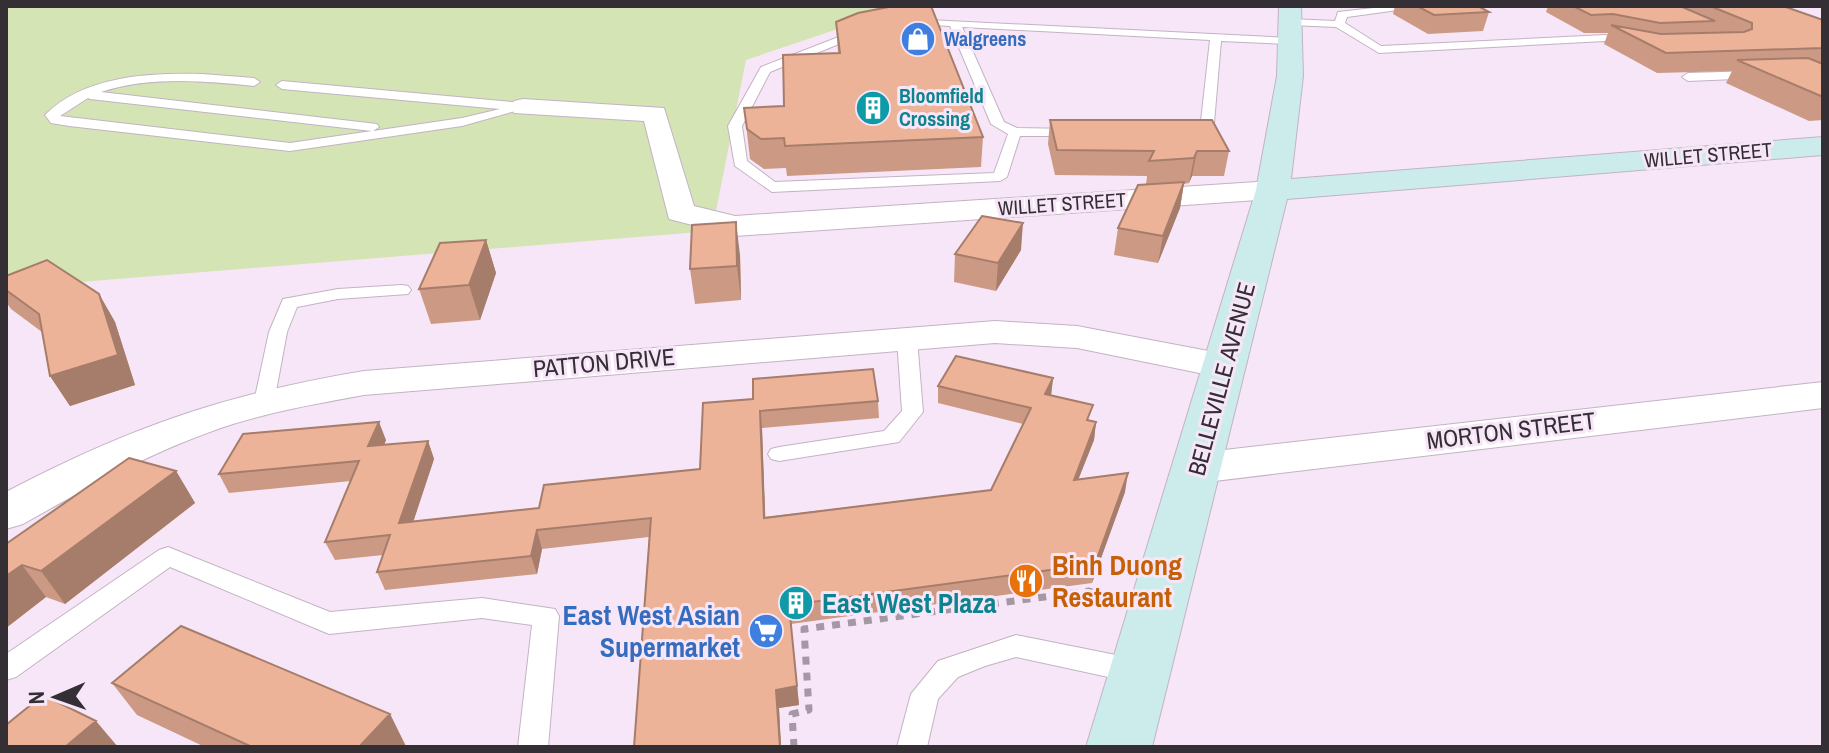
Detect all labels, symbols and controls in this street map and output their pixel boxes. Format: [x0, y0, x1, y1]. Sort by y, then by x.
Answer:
shop icon: Walgreens [899, 20, 937, 58]
place label: Walgreens [944, 25, 1026, 52]
place label: Bloomfield Crossing [899, 82, 984, 132]
building icon: Bloomfield Crossing [854, 89, 892, 127]
street label: WILLET STREET [1643, 135, 1773, 174]
street label: WILLET STREET [997, 186, 1127, 221]
street label: BELLEVILLE AVENUE [1180, 279, 1262, 479]
street label: PATTON DRIVE [532, 340, 676, 384]
street label: MORTON STREET [1425, 404, 1597, 456]
place label: Binh Duong Restaurant [1052, 546, 1182, 616]
restaurant icon: Binh Duong Restaurant [1007, 562, 1045, 600]
building icon: East West Plaza [777, 584, 815, 622]
place label: East West Plaza [822, 584, 997, 622]
place label: East West Asian Supermarket [563, 596, 740, 666]
supermarket icon: East West Asian Supermarket [747, 612, 785, 650]
north arrow [16, 657, 96, 737]
text: N [21, 691, 51, 705]

